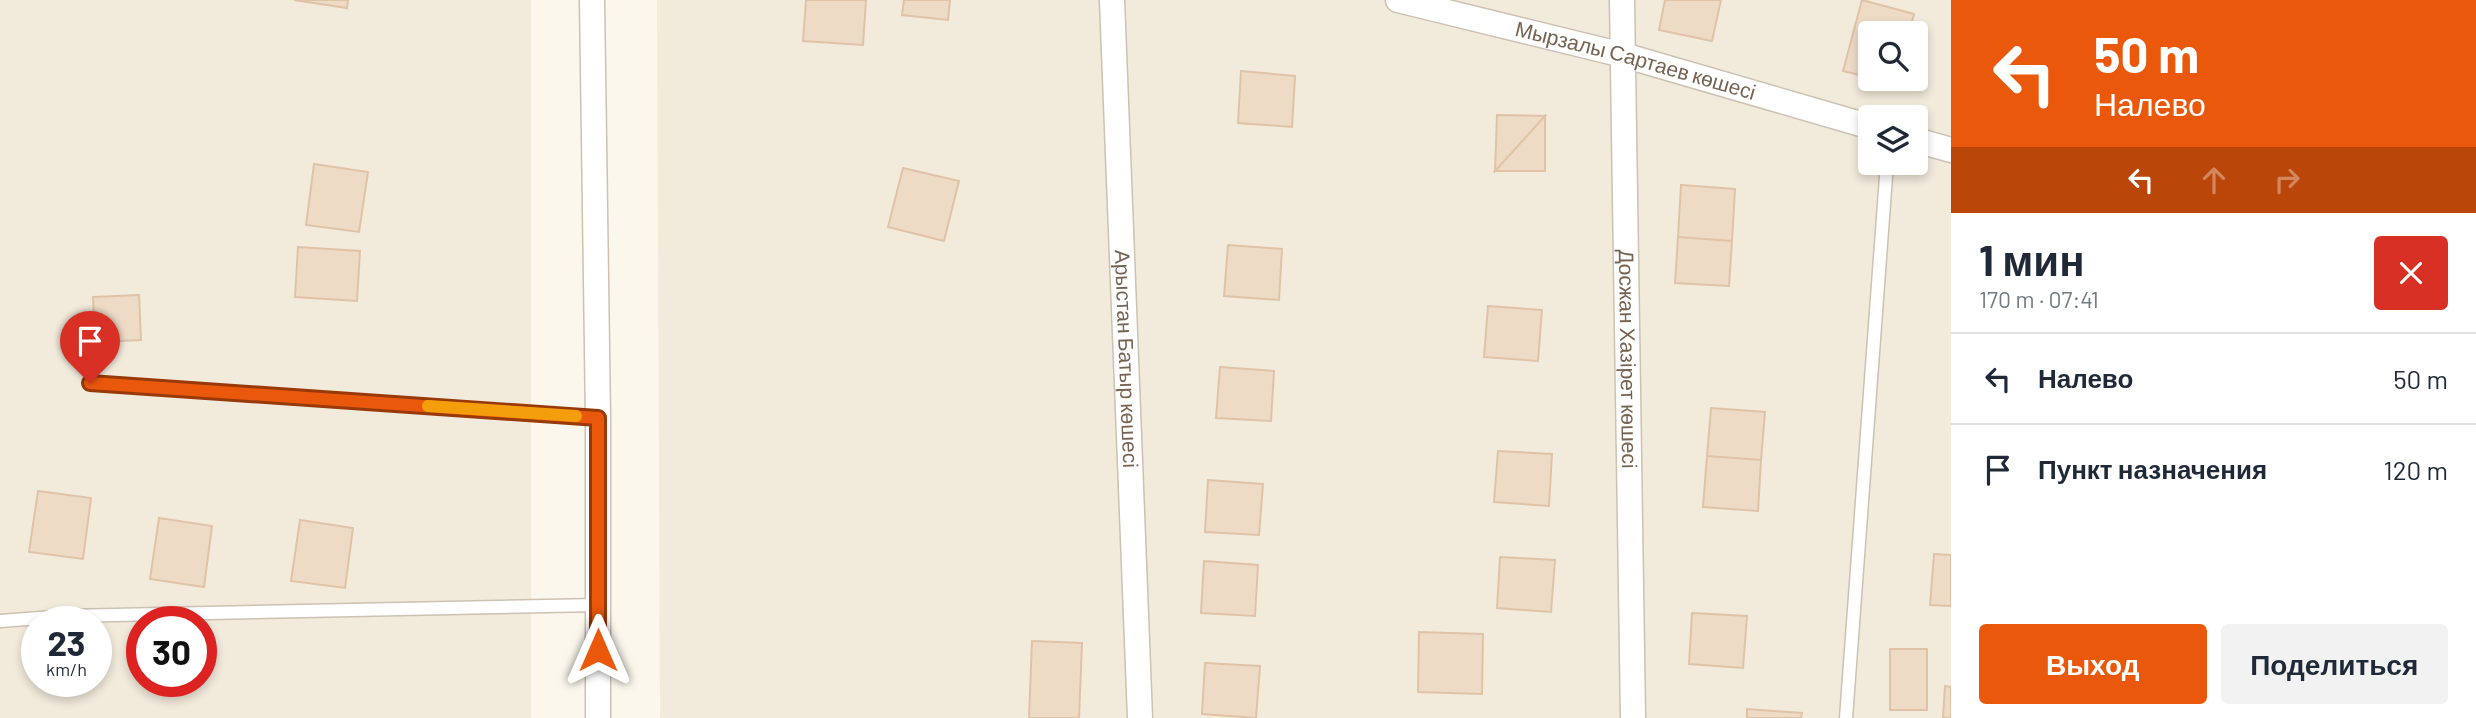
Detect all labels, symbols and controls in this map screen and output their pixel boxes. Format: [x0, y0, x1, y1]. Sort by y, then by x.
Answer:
street label: Мырзалы Сартаев көшесі [1513, 15, 1759, 104]
map controls [1858, 21, 1928, 175]
button: search [1858, 21, 1928, 91]
text: 50 m [2094, 24, 2199, 83]
icon: left [1979, 28, 2070, 119]
text: Налево [2094, 84, 2206, 122]
button: layers [1858, 105, 1928, 175]
icon: left [2122, 161, 2160, 199]
icon: ahead [2195, 161, 2233, 199]
icon: right [2268, 161, 2306, 199]
text: 1 мин [1979, 234, 2085, 284]
button: close [2374, 236, 2448, 310]
street label: Арыстан Батыр көшесі [1111, 249, 1144, 468]
street label: Досжан Хазірет көшесі [1615, 249, 1643, 469]
text: 170 m · 07:41 [1979, 285, 2099, 313]
pin [60, 311, 120, 383]
icon: arrive [71, 322, 109, 360]
icon: left [1979, 360, 2017, 398]
text: Налево [2038, 362, 2133, 393]
text: 50 m [2393, 363, 2448, 394]
icon: arrive [1979, 451, 2017, 489]
text: Пункт назначения [2038, 453, 2267, 484]
text: 120 m [2384, 454, 2448, 485]
speed limit sign: 30 [126, 606, 217, 697]
position arrow [561, 613, 635, 687]
text: 23 [47, 621, 86, 663]
button: Выход [1979, 624, 2207, 704]
button: Поделиться [2221, 624, 2448, 704]
text: km/h [46, 658, 87, 680]

